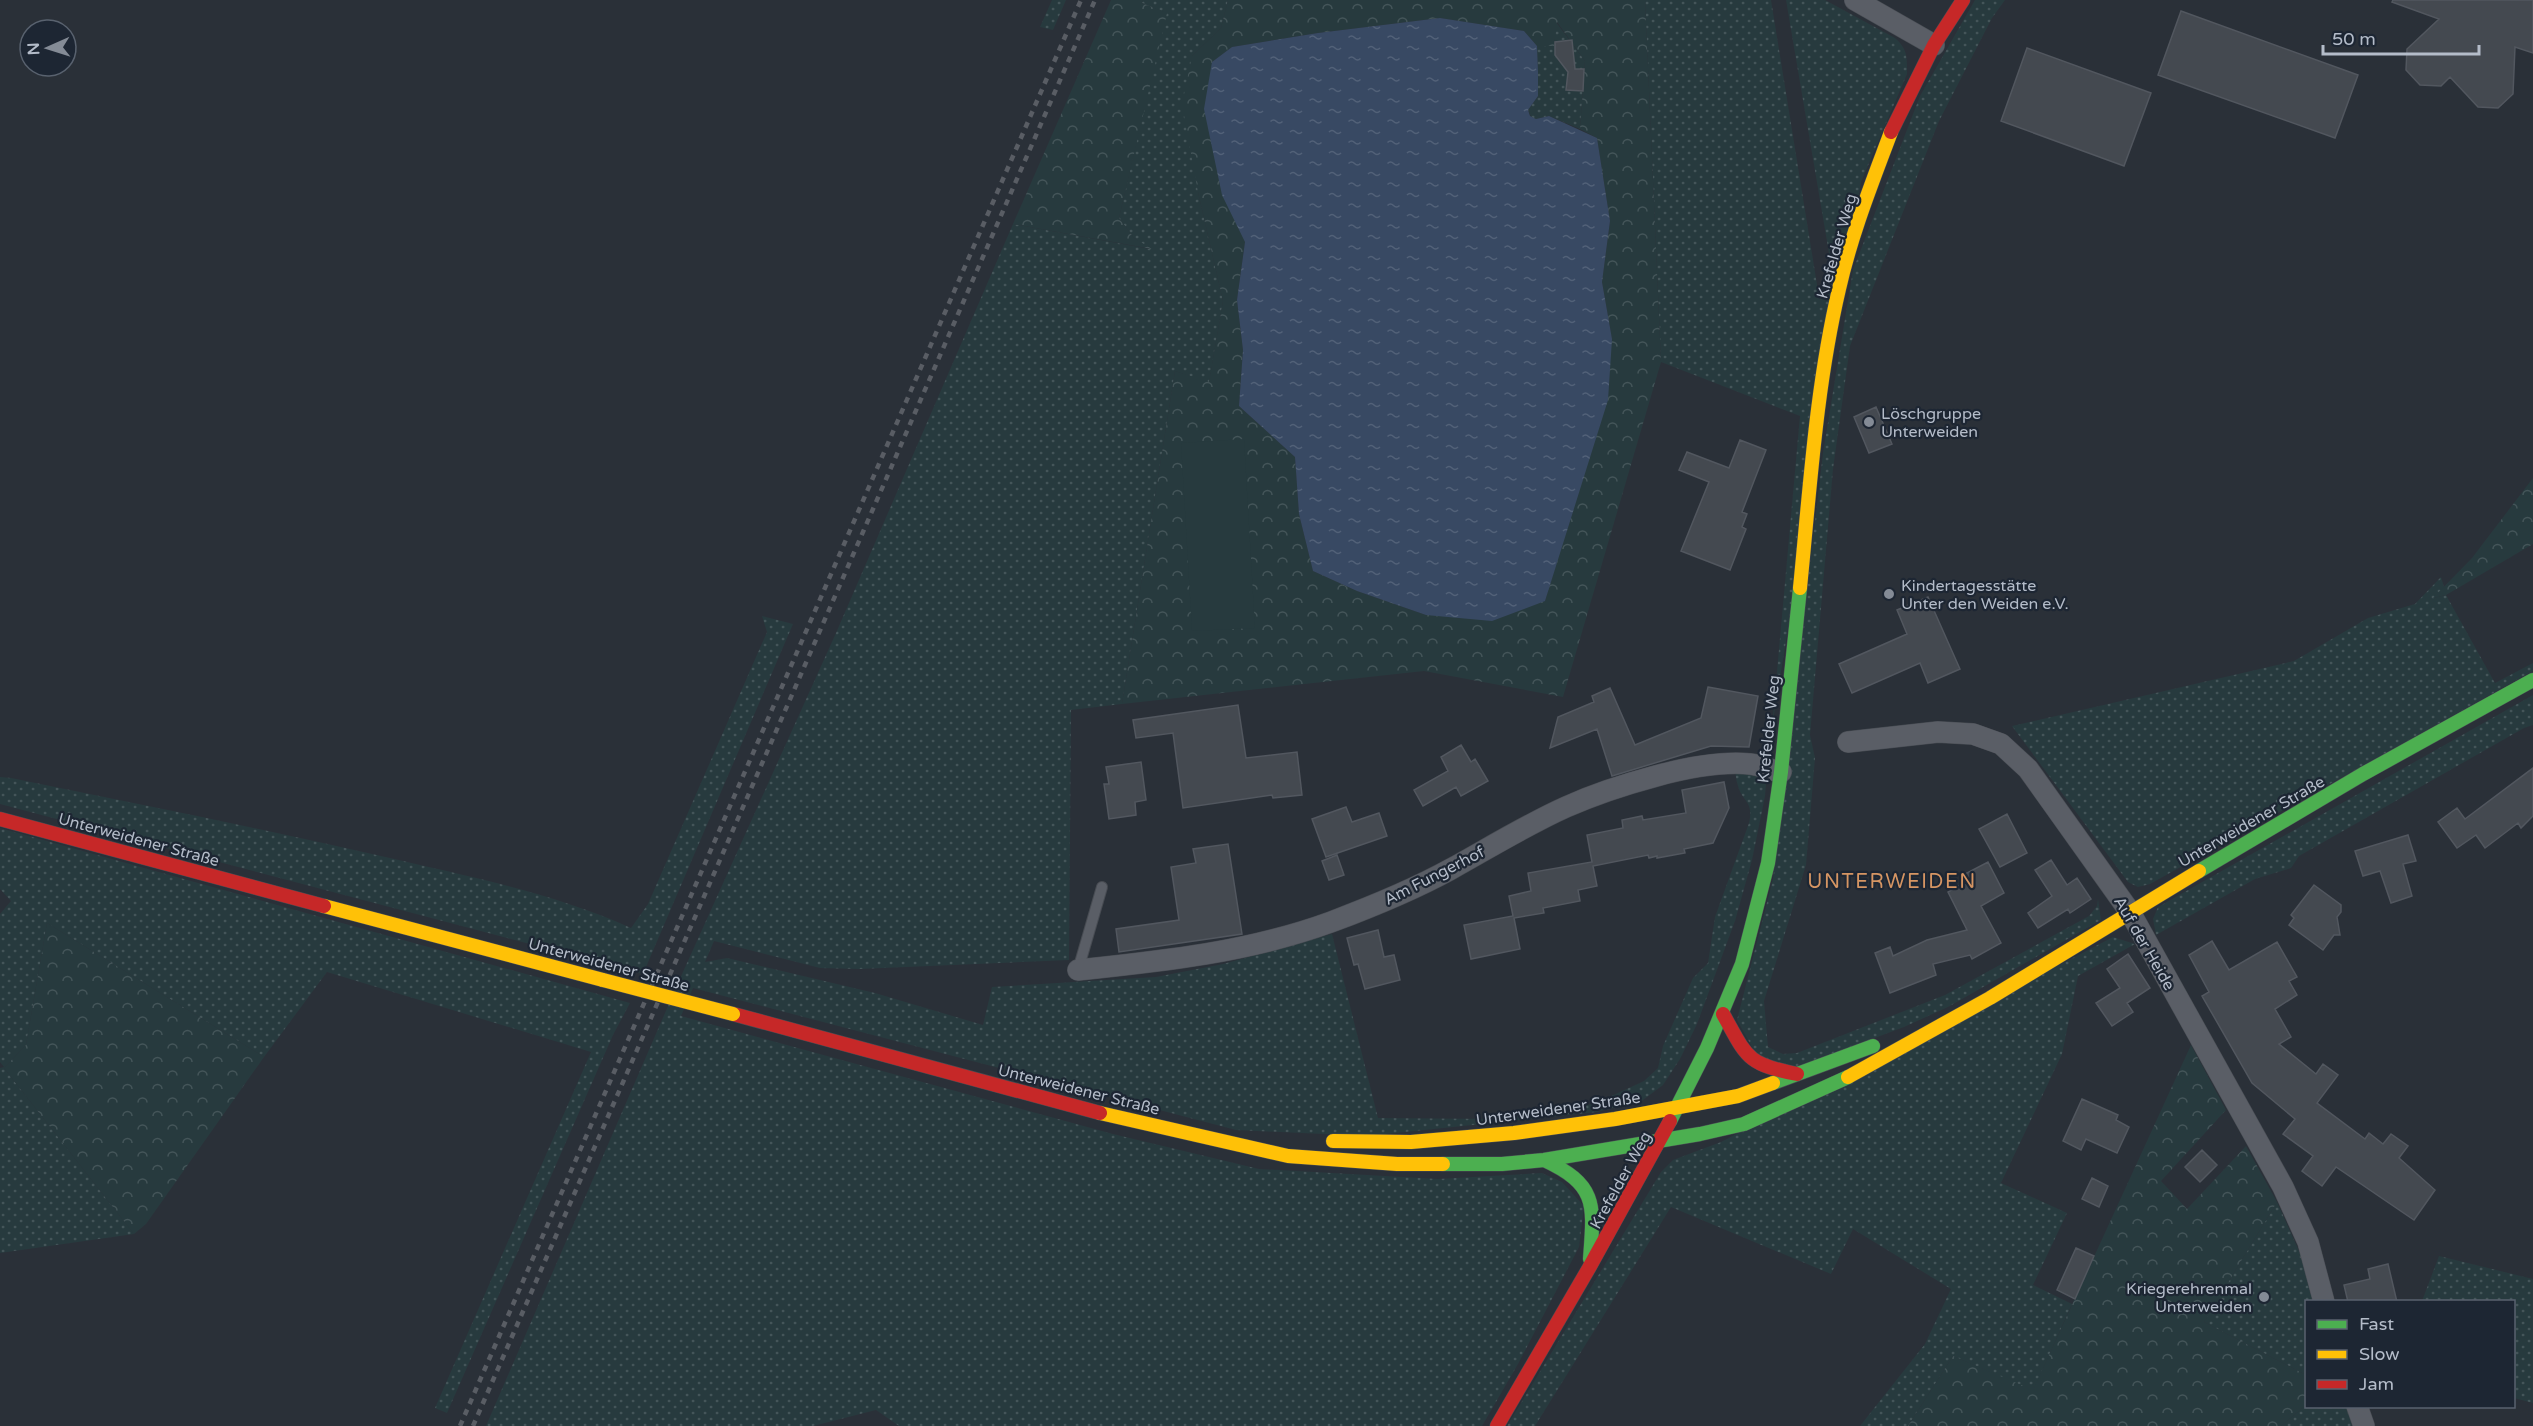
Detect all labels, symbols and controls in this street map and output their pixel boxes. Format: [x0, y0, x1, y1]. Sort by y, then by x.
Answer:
north arrow [18, 18, 78, 78]
scale bar [2323, 18, 2479, 56]
text: 50 m [2332, 28, 2376, 50]
text: N [24, 42, 44, 56]
street label: Krefelder Weg [1812, 191, 1862, 301]
place label: Löschgruppe Unterweiden [1881, 404, 1981, 442]
marker: Löschgruppe Unterweiden [1862, 415, 1876, 429]
place label: Kindertagesstätte Unter den Weiden e.V. [1901, 576, 2069, 614]
marker: Kindertagesstätte Unter den Weiden e.V. [1882, 587, 1896, 601]
street label: Krefelder Weg [1753, 674, 1785, 784]
street label: Unterweidener Straße [2175, 772, 2328, 872]
street label: Unterweidener Straße [56, 809, 221, 871]
street label: Am Fungerhof [1381, 842, 1489, 910]
district label: UNTERWEIDEN [1807, 870, 1977, 894]
street label: Auf der Heide [2109, 893, 2179, 994]
street label: Unterweidener Straße [526, 934, 691, 996]
street label: Unterweidener Straße [996, 1060, 1162, 1120]
street label: Unterweidener Straße [1475, 1088, 1642, 1130]
street label: Krefelder Weg [1586, 1128, 1656, 1233]
place label: Kriegerehrenmal Unterweiden [2126, 1279, 2252, 1317]
marker: Kriegerehrenmal Unterweiden [2257, 1290, 2271, 1304]
legend [2305, 1300, 2515, 1408]
text: Fast [2359, 1313, 2394, 1335]
text: Slow [2359, 1343, 2400, 1365]
text: Jam [2359, 1373, 2394, 1395]

